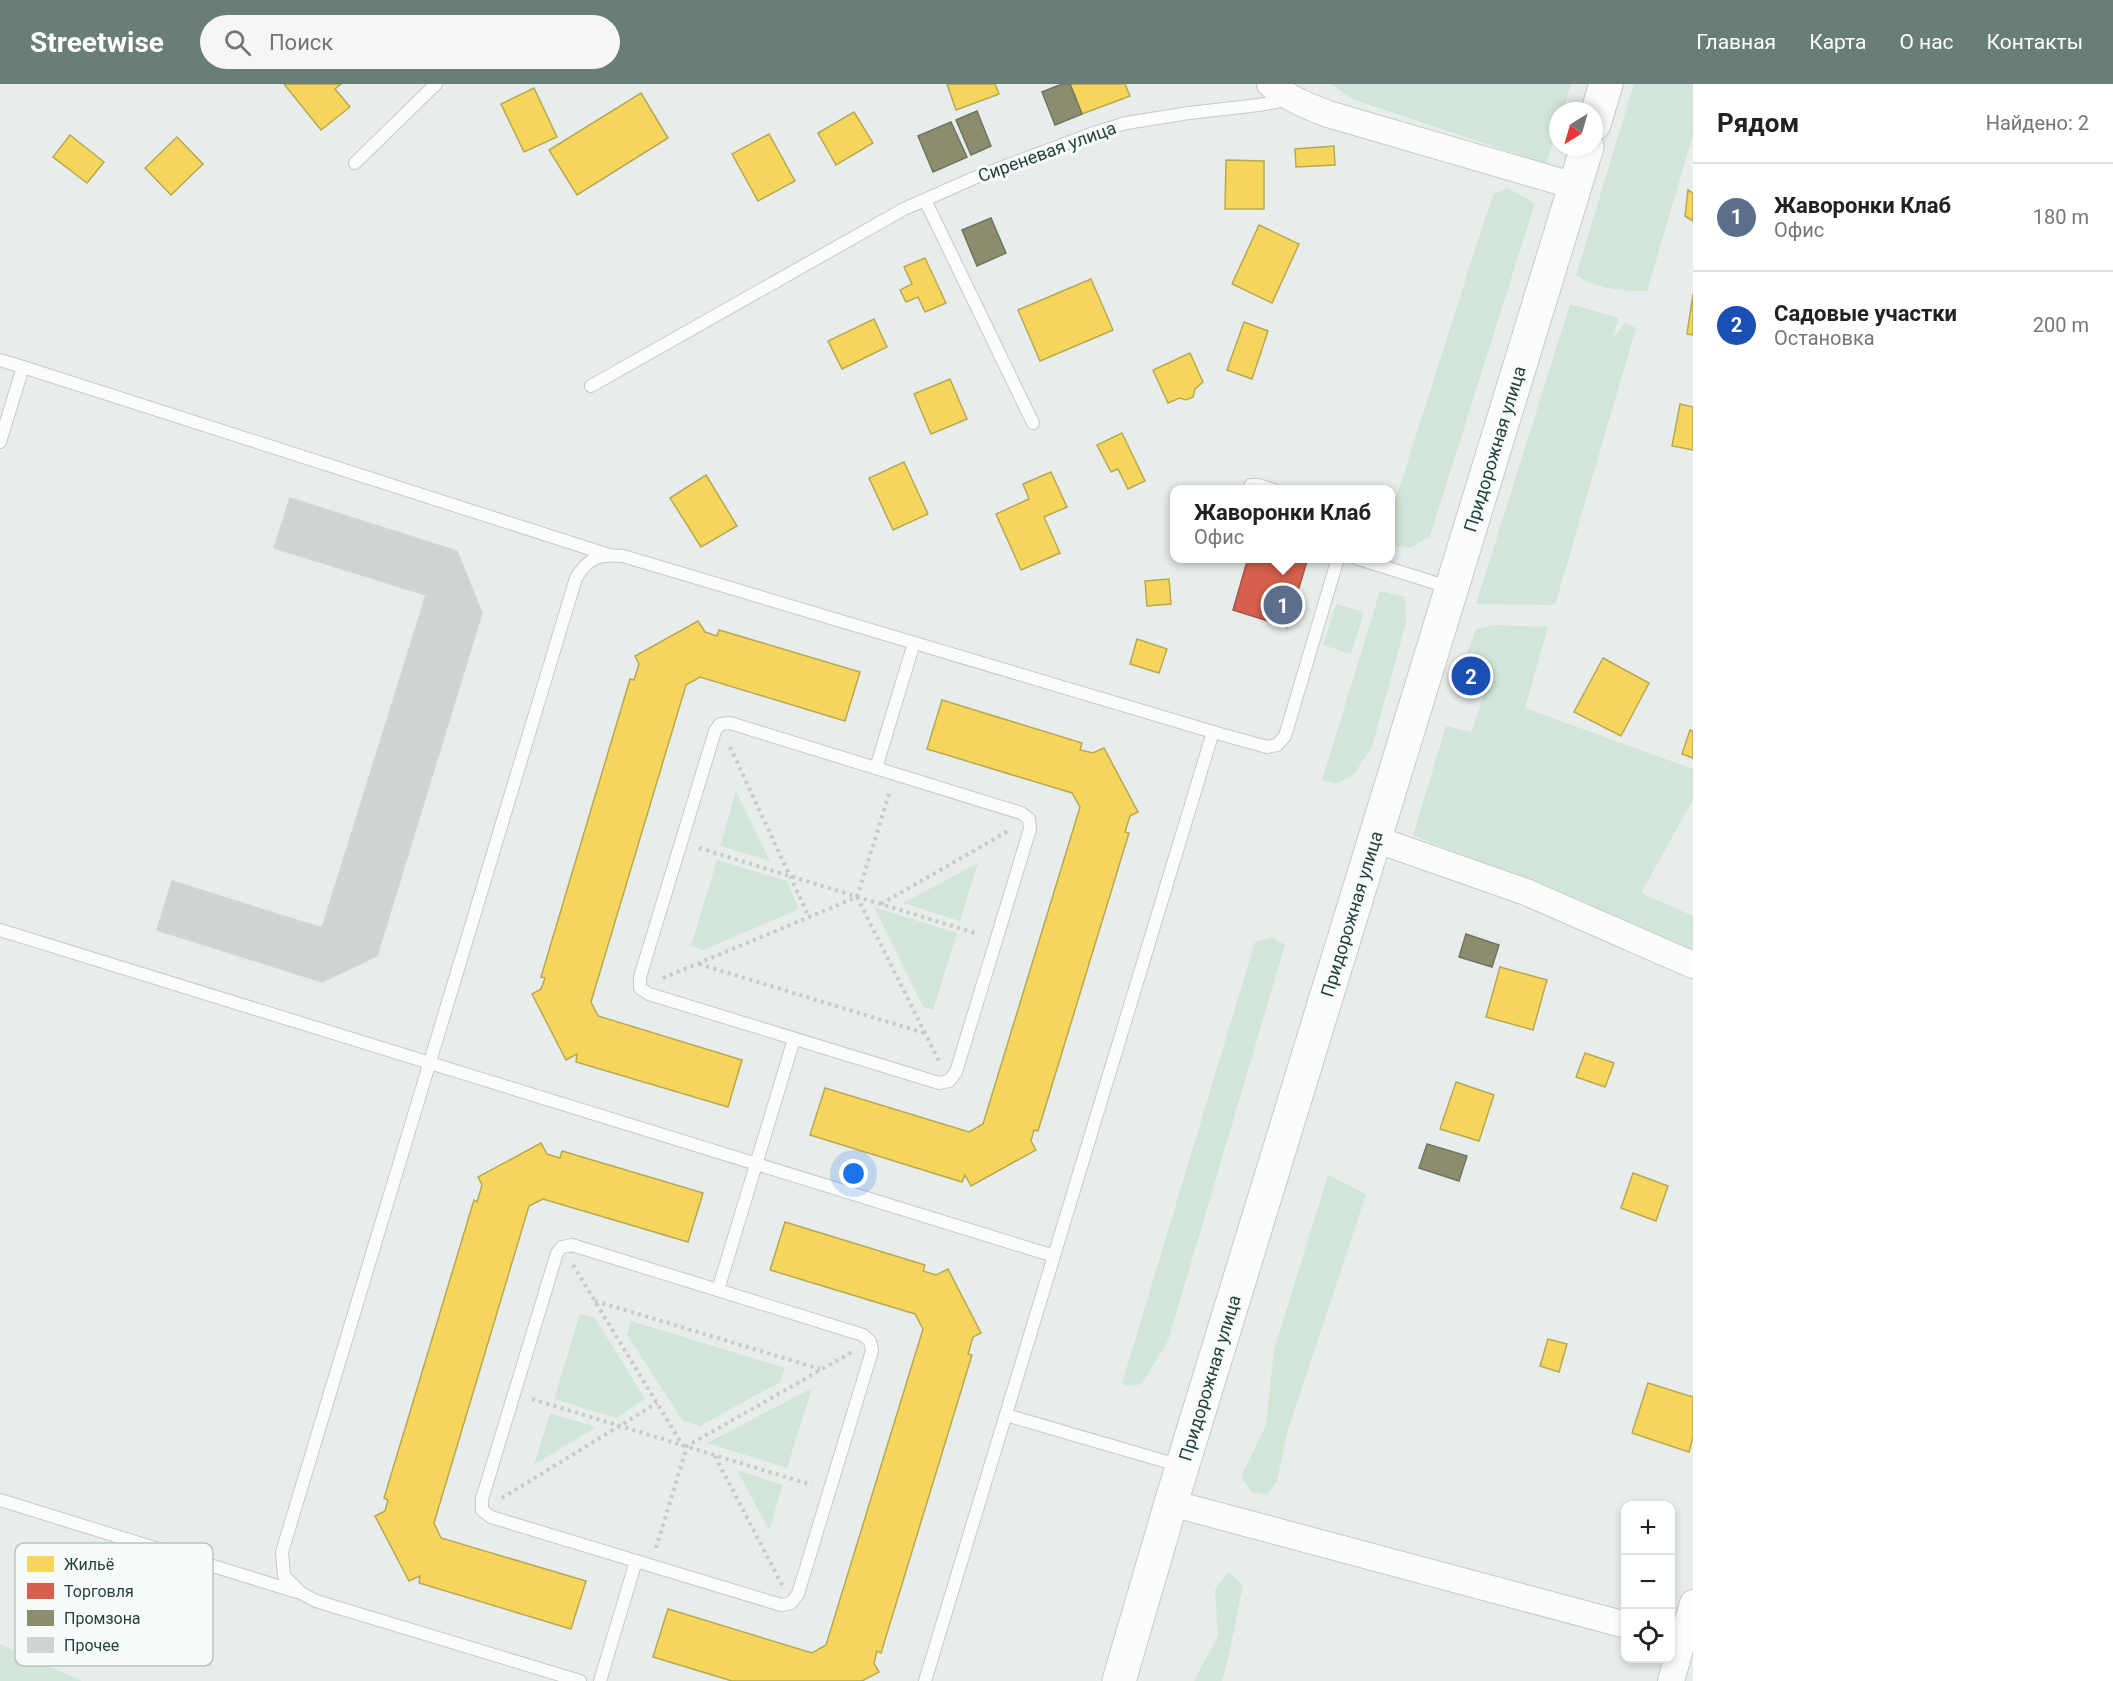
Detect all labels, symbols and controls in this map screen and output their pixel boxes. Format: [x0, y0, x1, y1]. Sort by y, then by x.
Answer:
search box [200, 15, 620, 69]
text: Streetwise [30, 26, 164, 59]
icon: search [221, 26, 254, 59]
text: Поиск [269, 30, 333, 55]
text: Главная [1696, 30, 1776, 54]
text: Карта [1809, 30, 1866, 54]
text: О нас [1899, 30, 1954, 54]
text: Контакты [1987, 30, 2083, 54]
north arrow [1549, 102, 1603, 156]
text: Рядом [1717, 108, 1799, 138]
text: Найдено: 2 [1986, 111, 2089, 135]
street label: Сиреневая улица [975, 117, 1119, 186]
text: Жаворонки Клаб [1774, 193, 1951, 218]
text: 1 [1731, 205, 1742, 229]
text: 180 m [2033, 205, 2089, 229]
text: Офис [1774, 218, 1824, 242]
text: Садовые участки [1774, 301, 1957, 326]
text: 2 [1731, 313, 1742, 337]
text: 200 m [2033, 313, 2089, 337]
text: Остановка [1774, 326, 1875, 350]
street label: Придорожная улица [1459, 363, 1530, 534]
popup [1170, 485, 1395, 563]
text: Жаворонки Клаб [1194, 500, 1371, 525]
text: Офис [1194, 525, 1244, 549]
pin: 1 [1264, 582, 1302, 628]
pin: 2 [1452, 654, 1490, 698]
street label: Придорожная улица [1316, 828, 1387, 999]
your location [839, 1159, 868, 1188]
street label: Придорожная улица [1174, 1292, 1245, 1463]
map controls [1621, 1501, 1675, 1663]
button: + [1621, 1501, 1675, 1555]
legend [15, 1543, 213, 1666]
text: Жильё [64, 1555, 114, 1574]
button: − [1621, 1555, 1675, 1609]
text: Торговля [64, 1582, 134, 1601]
text: Промзона [64, 1609, 141, 1628]
button: locate [1621, 1609, 1675, 1663]
text: Прочее [64, 1636, 119, 1655]

